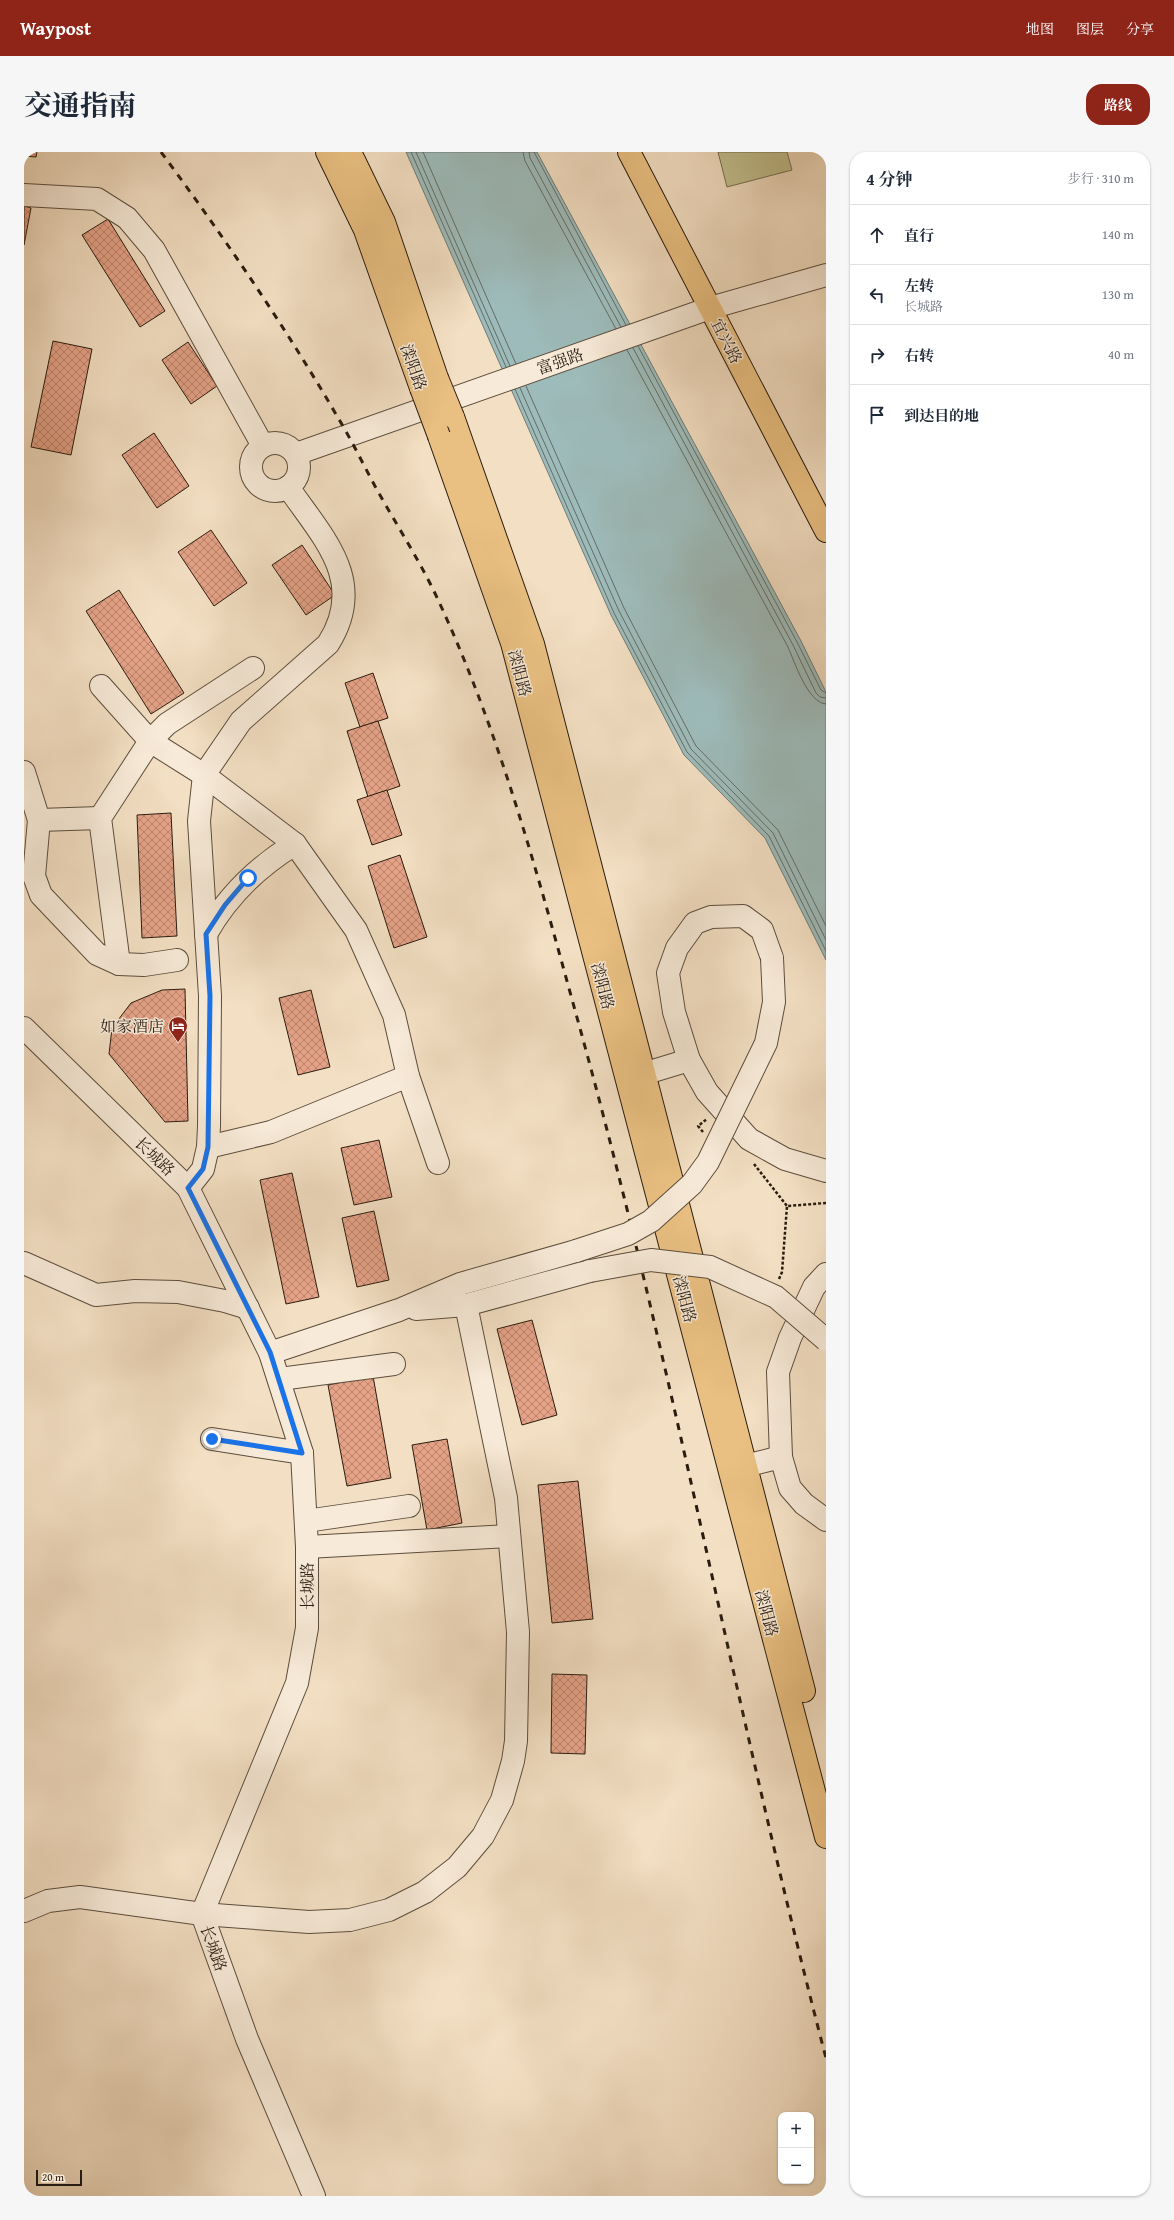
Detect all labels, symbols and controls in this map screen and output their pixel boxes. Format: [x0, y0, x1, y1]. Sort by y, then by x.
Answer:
text: Waypost [20, 14, 91, 42]
text: 地图 [1026, 19, 1054, 39]
text: 图层 [1076, 19, 1104, 39]
text: 分享 [1126, 19, 1154, 39]
text: 交通指南 [24, 84, 136, 125]
button: 路线 [1086, 84, 1150, 125]
text: 4 分钟 [866, 166, 913, 191]
text: 步行 · 310 m [1068, 169, 1134, 188]
icon: ahead [866, 224, 888, 246]
text: 直行 [904, 225, 934, 246]
text: 140 m [1102, 225, 1134, 244]
text: 左转 [904, 275, 934, 296]
icon: left [866, 284, 888, 306]
text: 130 m [1102, 285, 1134, 304]
text: 长城路 [904, 297, 943, 316]
street label: 宜兴路 [705, 314, 749, 368]
street label: 滦阳路 [395, 340, 433, 394]
street label: 富强路 [533, 342, 587, 380]
icon: right [866, 344, 888, 366]
text: 右转 [904, 345, 934, 366]
text: 40 m [1108, 345, 1134, 364]
icon: arrive [866, 404, 888, 426]
text: 到达目的地 [904, 405, 979, 426]
street label: 滦阳路 [502, 647, 538, 699]
route start [239, 869, 257, 887]
street label: 滦阳路 [585, 960, 621, 1012]
place label: 如家酒店 [100, 1014, 164, 1038]
hotel icon: 如家酒店 [167, 1015, 189, 1043]
street label: 长城路 [129, 1131, 181, 1181]
street label: 滦阳路 [667, 1273, 703, 1325]
route end [203, 1430, 221, 1448]
street label: 长城路 [295, 1562, 319, 1610]
street label: 滦阳路 [749, 1587, 785, 1639]
street label: 长城路 [195, 1921, 233, 1975]
map controls [778, 2112, 814, 2184]
button: + [778, 2112, 814, 2148]
button: − [778, 2148, 814, 2184]
scale bar [36, 2168, 82, 2187]
text: 20 m [42, 2169, 64, 2185]

